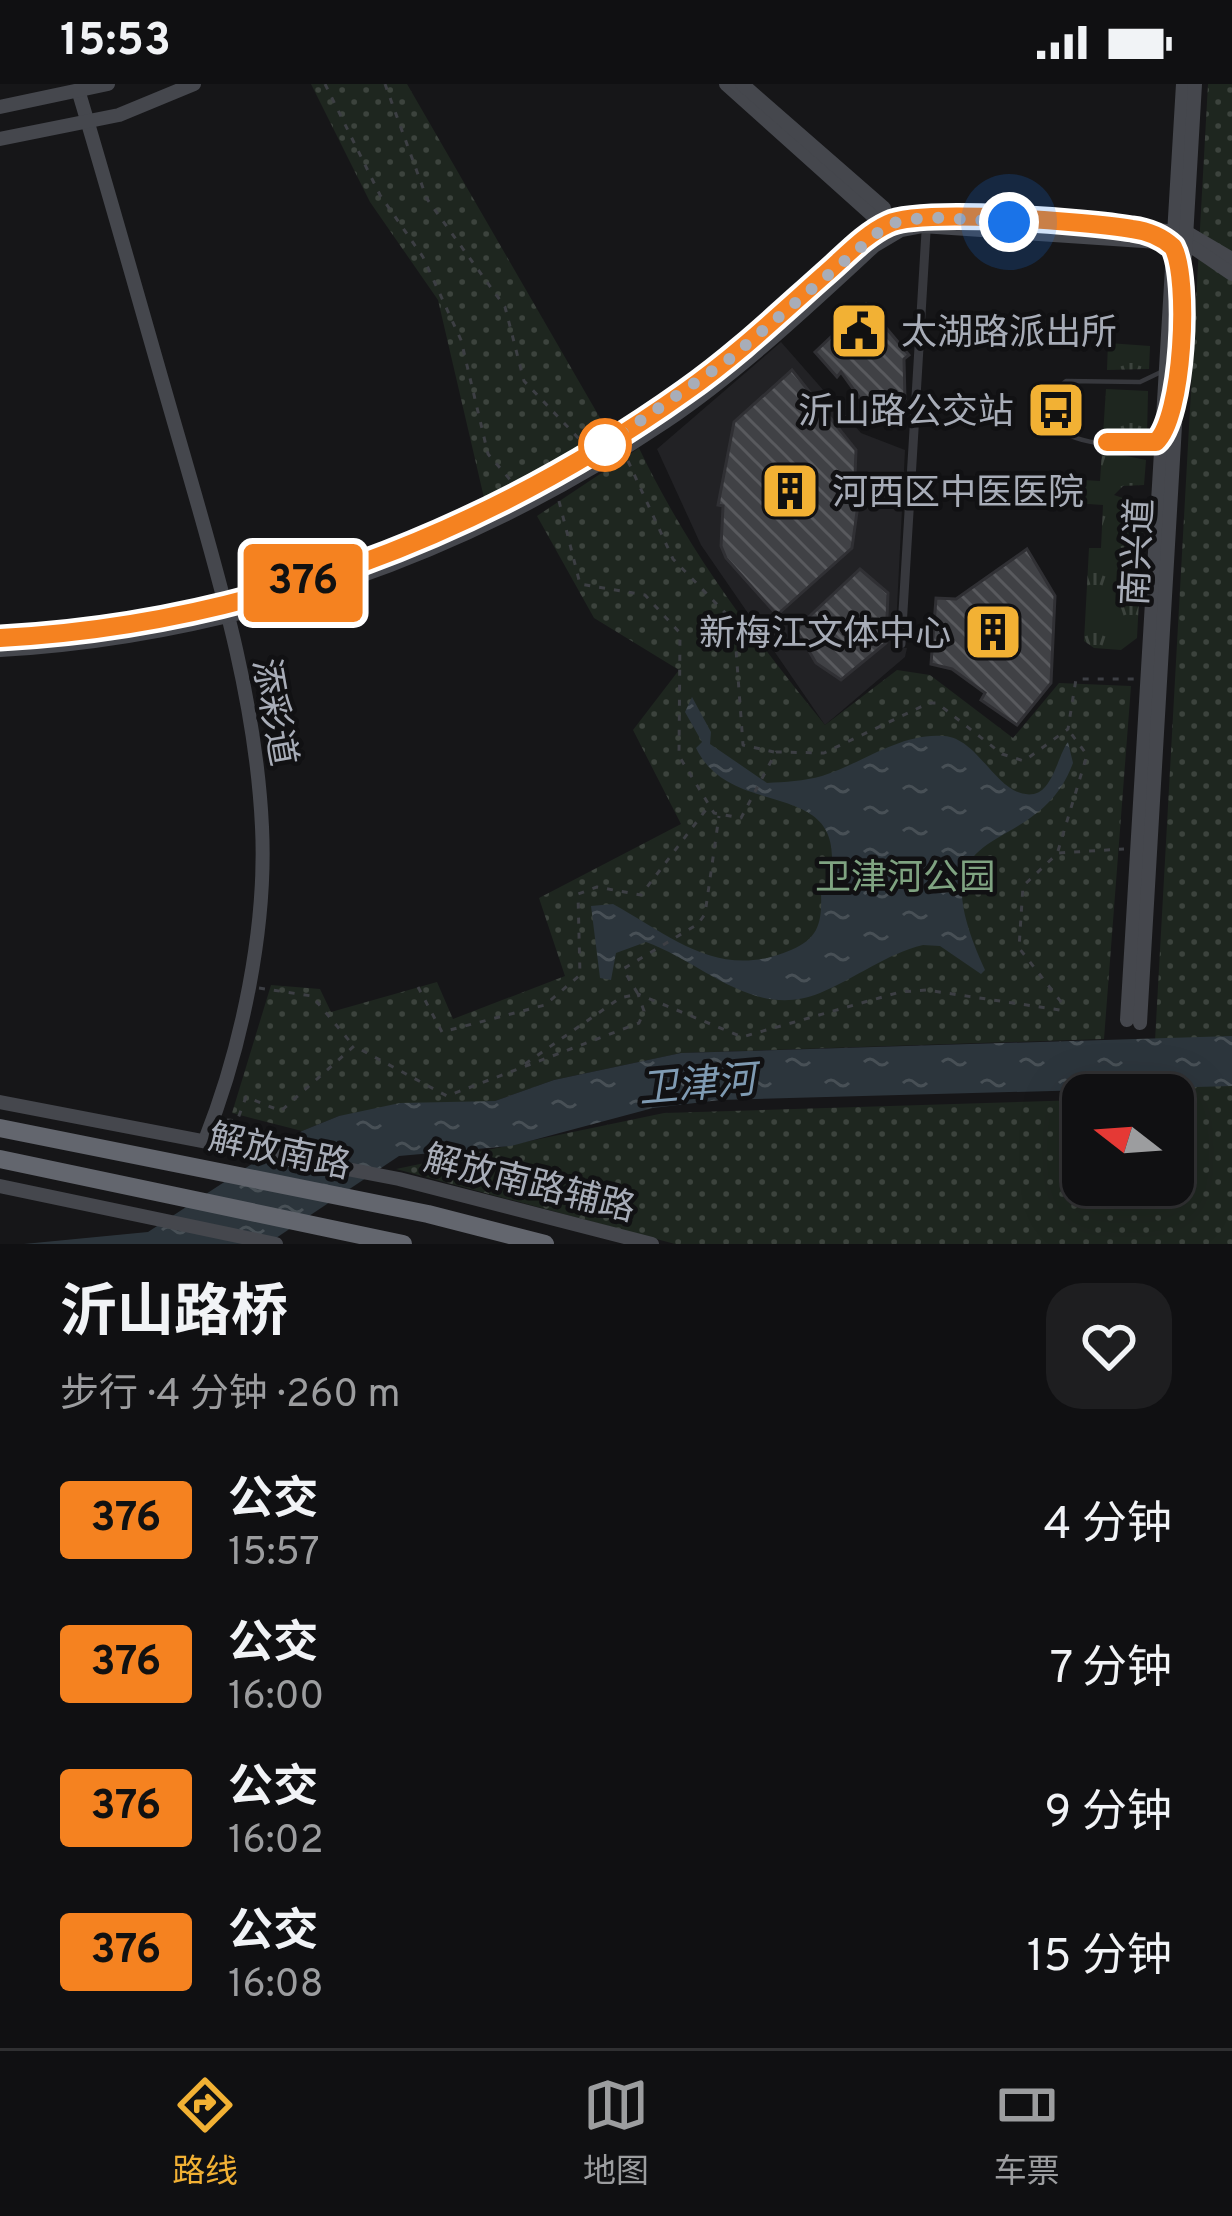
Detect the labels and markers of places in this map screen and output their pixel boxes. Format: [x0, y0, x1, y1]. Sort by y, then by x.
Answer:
public building icon: 太湖路派出所 [828, 300, 890, 362]
place label: 太湖路派出所 [901, 312, 1117, 358]
bus stop icon: 沂山路公交站 [1025, 379, 1087, 441]
place label: 沂山路公交站 [798, 391, 1014, 437]
unlabelled marker [580, 420, 630, 470]
building icon: 河西区中医医院 [759, 460, 821, 522]
place label: 河西区中医医院 [832, 472, 1084, 518]
building icon: 新梅江文体中心 [962, 601, 1024, 663]
place label: 新梅江文体中心 [699, 613, 951, 659]

